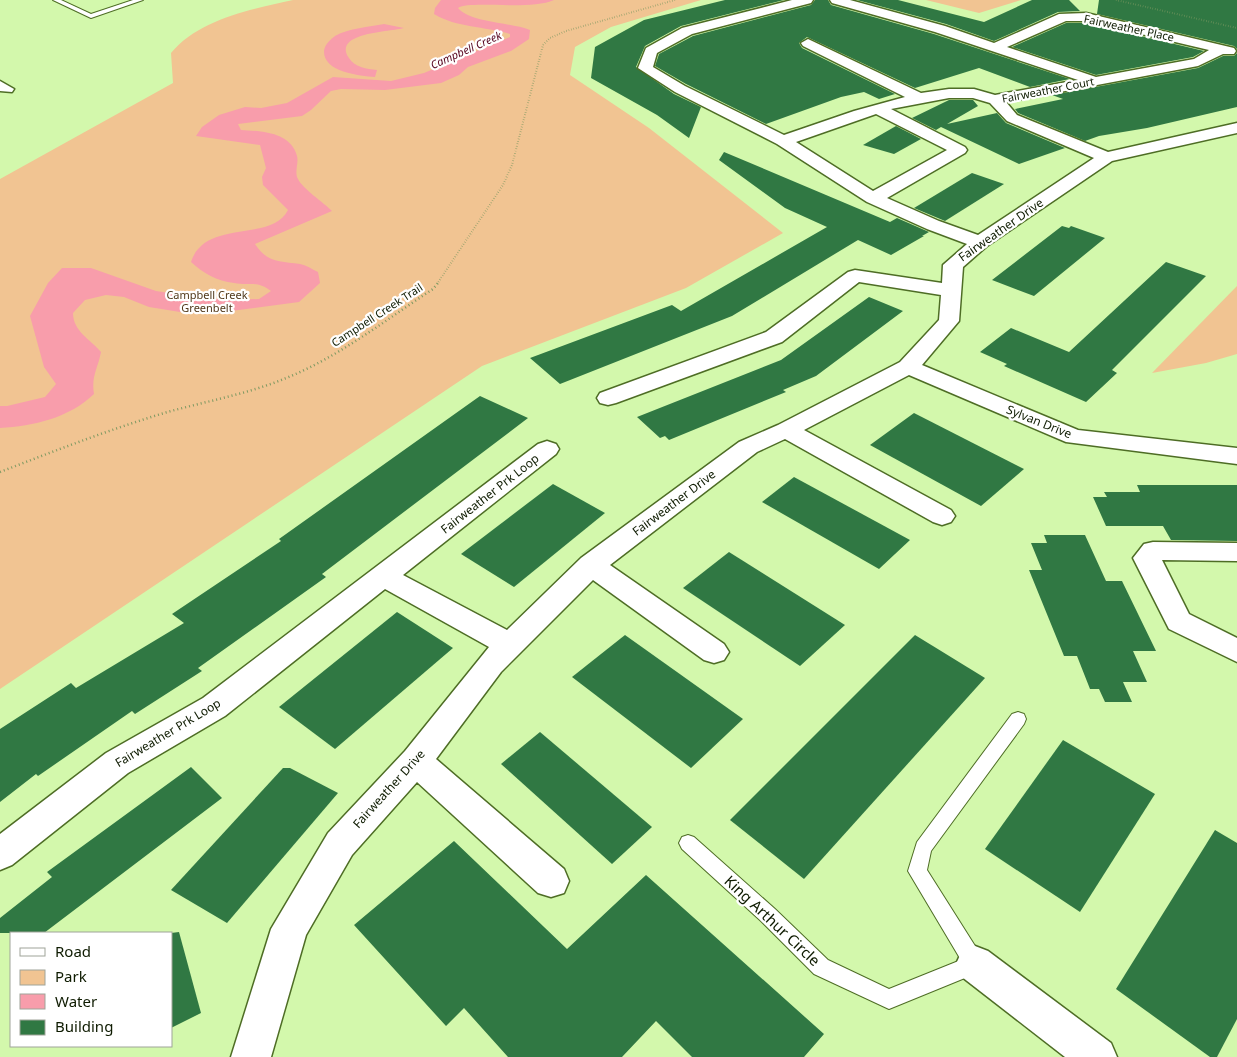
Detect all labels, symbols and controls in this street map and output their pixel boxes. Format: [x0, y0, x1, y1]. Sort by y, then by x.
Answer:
street label: Fairweather Place [1083, 11, 1176, 44]
water label: Campbell Creek [428, 27, 504, 72]
street label: Fairweather Court [1001, 73, 1095, 106]
street label: Fairweather Drive [955, 194, 1047, 265]
street label: Campbell Creek Trail [328, 279, 425, 350]
park label: Campbell Creek Greenbelt [166, 287, 248, 315]
street label: Sylvan Drive [1004, 401, 1074, 442]
street label: Fairweather Prk Loop [437, 450, 542, 537]
street label: Fairweather Drive [629, 466, 719, 540]
street label: Fairweather Prk Loop [112, 694, 224, 771]
street label: Fairweather Drive [349, 746, 429, 832]
street label: King Arthur Circle [720, 871, 825, 970]
legend [10, 932, 172, 1047]
text: Road [55, 941, 91, 961]
text: Park [55, 966, 87, 986]
text: Water [55, 991, 97, 1011]
text: Building [55, 1016, 113, 1036]

